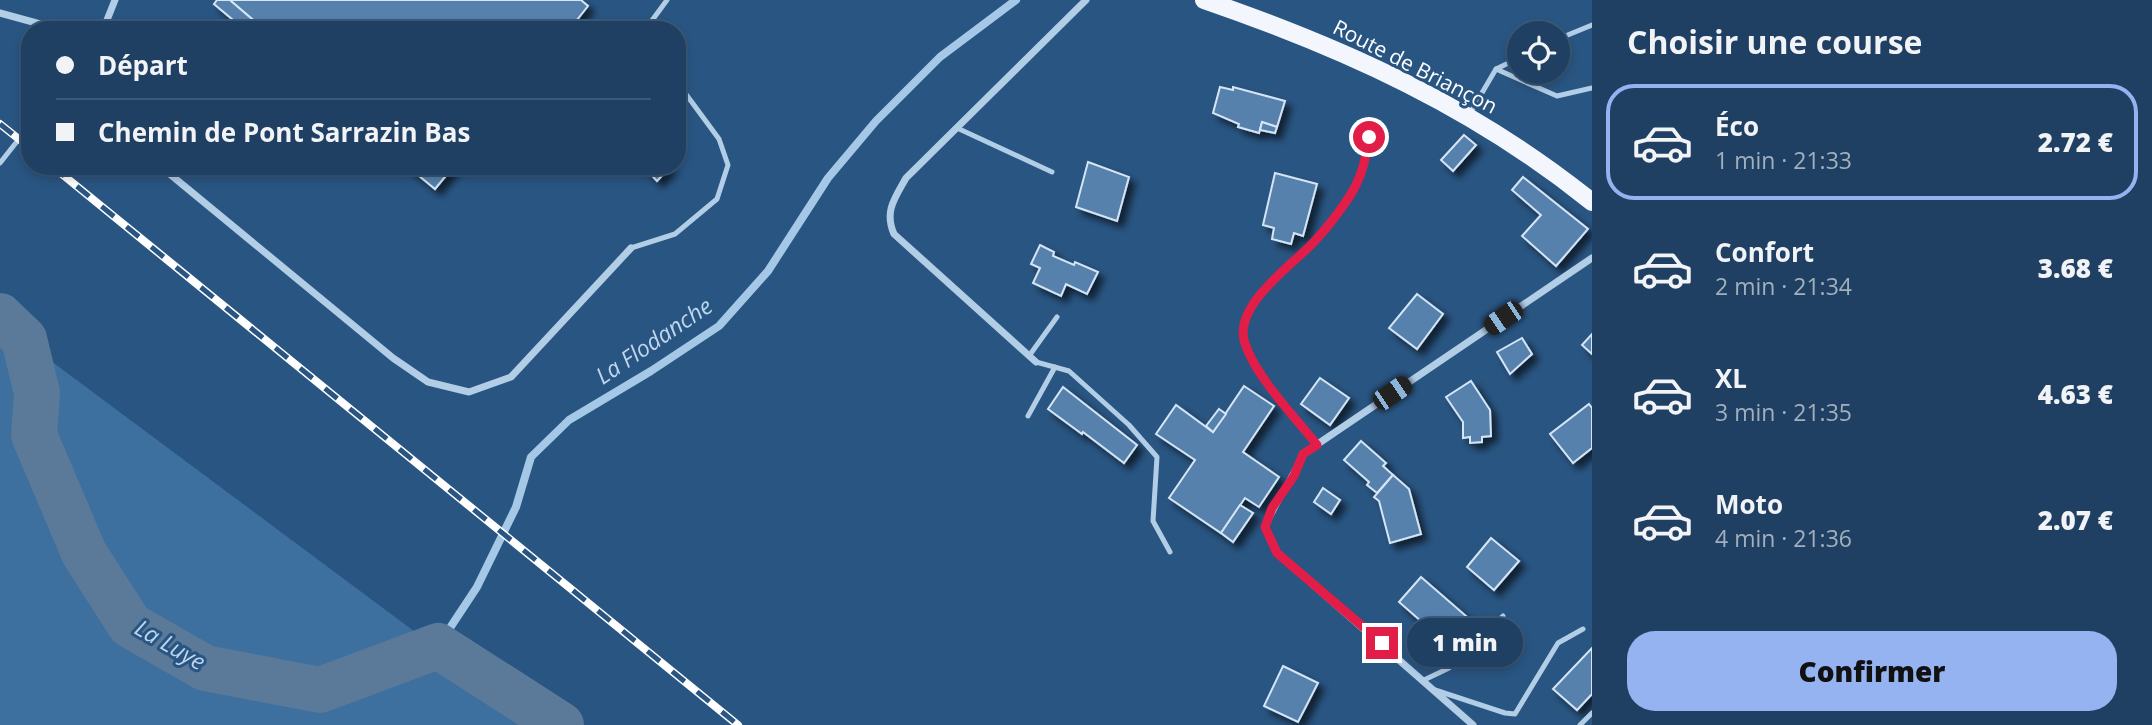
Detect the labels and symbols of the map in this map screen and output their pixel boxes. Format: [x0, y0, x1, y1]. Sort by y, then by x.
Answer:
street label: Route de Briançon [1329, 13, 1502, 120]
route start [1353, 121, 1385, 153]
water label: La Flodanche [589, 289, 718, 391]
car [1480, 298, 1527, 338]
car [1369, 373, 1416, 413]
water label: La Luye [129, 611, 212, 677]
callout: 1 min [1406, 618, 1522, 668]
route end [1366, 627, 1398, 659]

